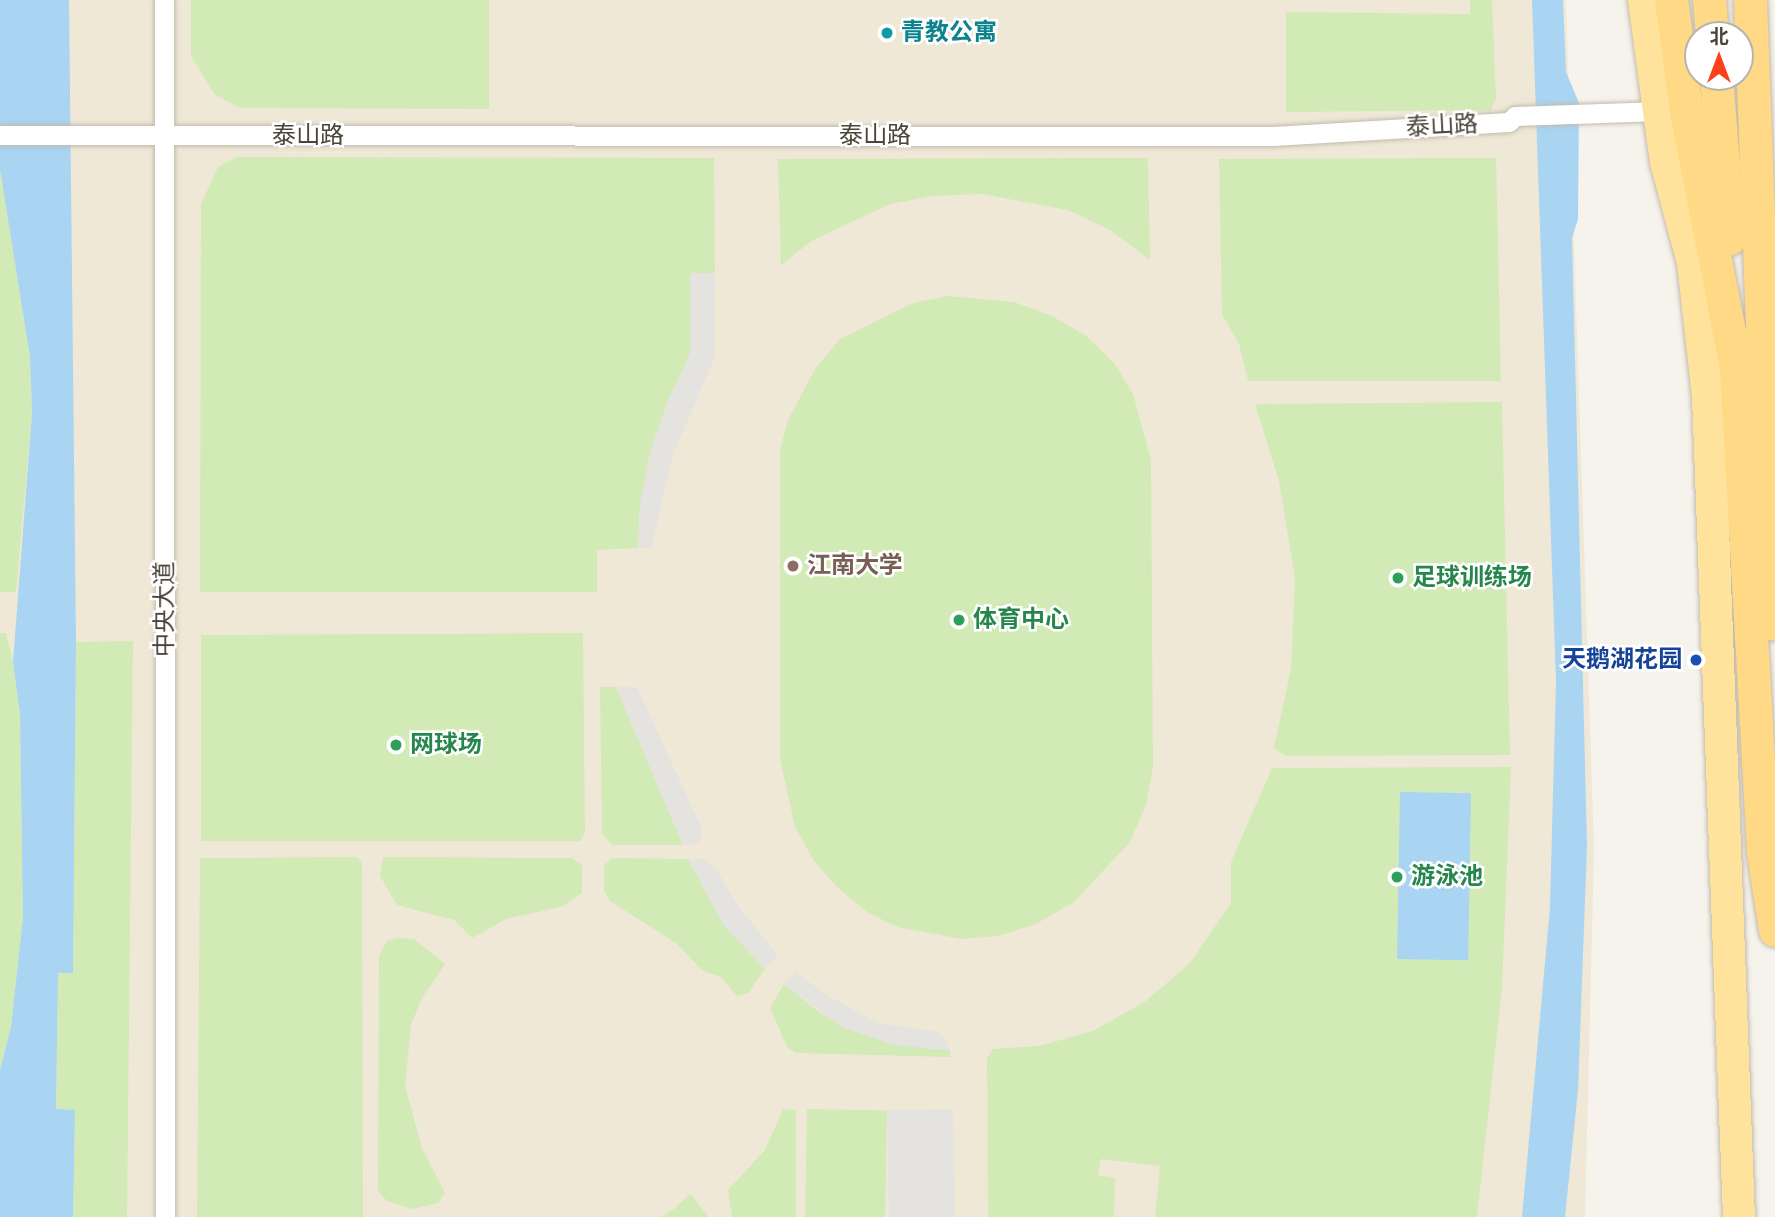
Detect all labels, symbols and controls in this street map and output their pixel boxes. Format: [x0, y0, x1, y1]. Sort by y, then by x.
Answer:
place label: 青教公寓 [901, 19, 997, 47]
north arrow [1684, 21, 1754, 91]
marker: 青教公寓 [879, 25, 895, 41]
text: 北 [1709, 25, 1729, 49]
street label: 泰山路 [1405, 110, 1479, 142]
street label: 泰山路 [272, 122, 344, 150]
street label: 泰山路 [839, 122, 911, 150]
place label: 江南大学 [807, 552, 903, 580]
marker: 江南大学 [785, 558, 801, 574]
street label: 中央大道 [151, 561, 179, 657]
place label: 足球训练场 [1412, 564, 1532, 592]
marker: 足球训练场 [1390, 570, 1406, 586]
place label: 体育中心 [973, 606, 1069, 634]
marker: 体育中心 [951, 612, 967, 628]
place label: 天鹅湖花园 [1562, 646, 1682, 674]
marker: 天鹅湖花园 [1688, 652, 1704, 668]
place label: 网球场 [410, 731, 482, 759]
marker: 网球场 [388, 737, 404, 753]
place label: 游泳池 [1411, 863, 1483, 891]
marker: 游泳池 [1389, 869, 1405, 885]

